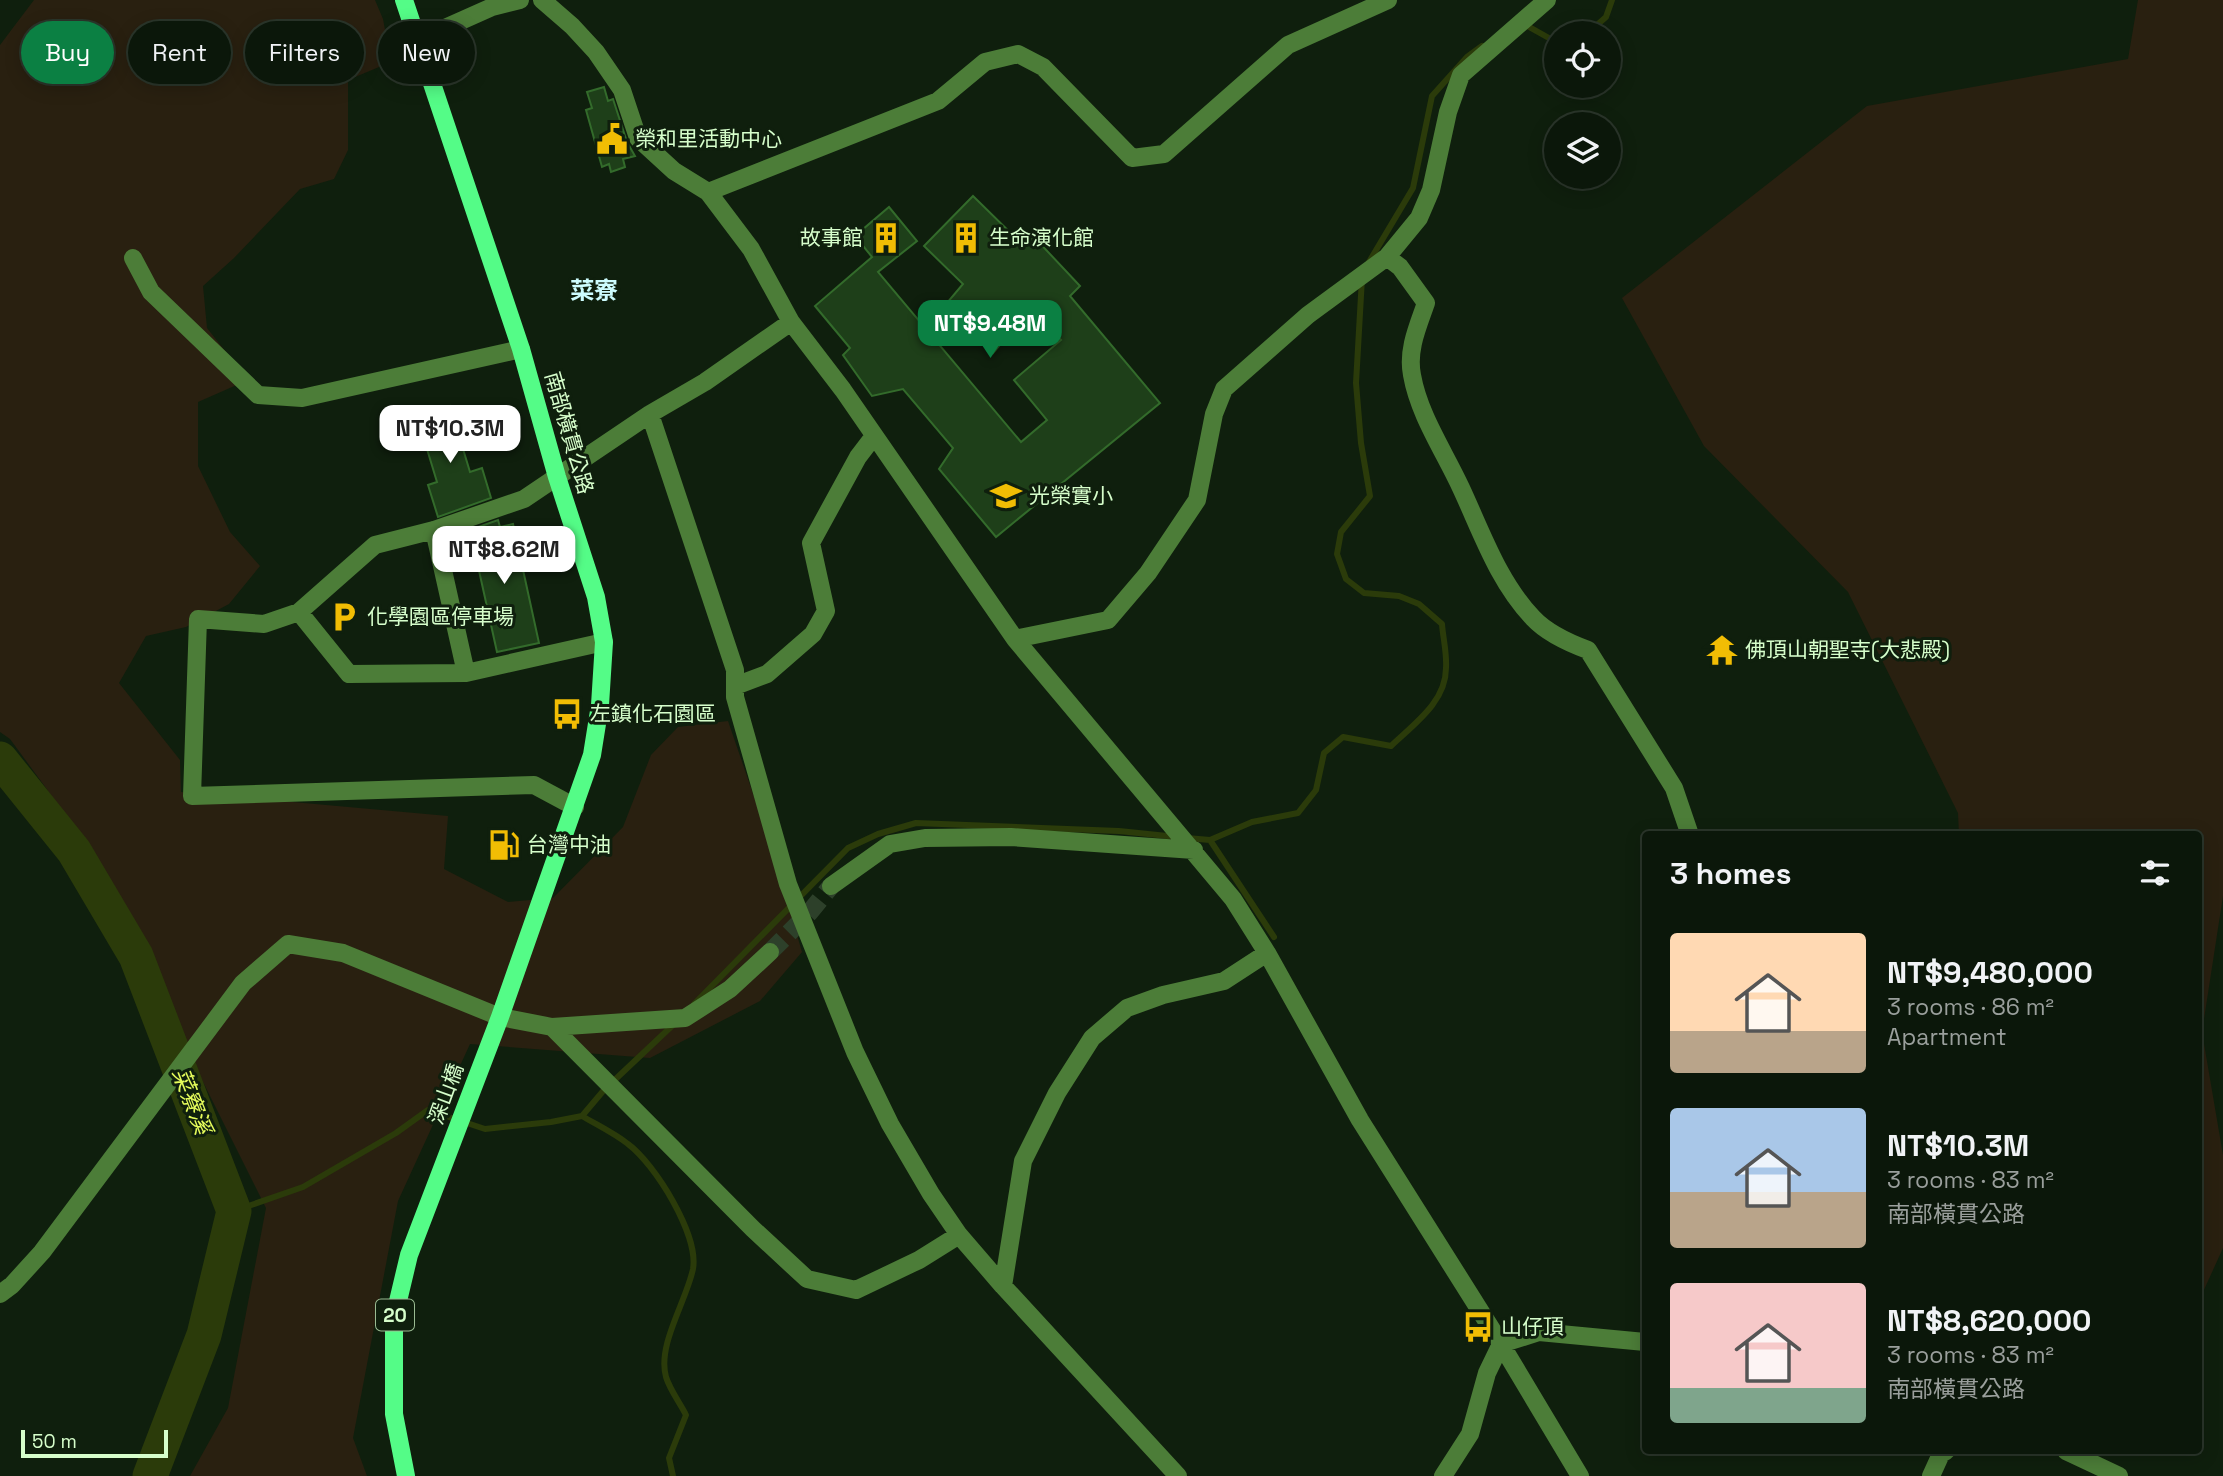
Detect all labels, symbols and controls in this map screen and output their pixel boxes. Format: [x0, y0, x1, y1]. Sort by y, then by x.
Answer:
chip: Buy [21, 21, 114, 84]
chip: Rent [128, 21, 231, 84]
chip: Filters [245, 21, 364, 84]
chip: New [378, 21, 475, 84]
map controls [1544, 21, 1621, 189]
button: locate [1544, 21, 1621, 98]
button: layers [1544, 112, 1621, 189]
public building icon: 榮和里活動中心 [595, 122, 629, 156]
place label: 榮和里活動中心 [635, 125, 782, 152]
building icon: 故事館 [869, 221, 903, 255]
building icon: 生命演化館 [949, 221, 983, 255]
place label: 故事館 [800, 224, 863, 251]
place label: 生命演化館 [989, 224, 1094, 251]
district label: 菜寮 [570, 275, 618, 306]
pin: NT$9.48M [918, 300, 1062, 360]
text: NT$9.48M [934, 308, 1046, 338]
street label: 南部橫貫公路 [539, 369, 600, 497]
pin: NT$10.3M [378, 406, 522, 465]
text: NT$10.3M [395, 413, 505, 443]
school or university icon: 光榮實小 [989, 479, 1023, 513]
place label: 光榮實小 [1029, 482, 1113, 509]
pin: NT$8.62M [432, 526, 576, 586]
text: NT$8.62M [448, 534, 560, 564]
parking icon: 化學園區停車場 [327, 600, 361, 634]
place label: 化學園區停車場 [367, 603, 514, 630]
temple icon: 佛頂山朝聖寺(大悲殿) [1705, 633, 1739, 667]
place label: 佛頂山朝聖寺(大悲殿) [1745, 636, 1950, 663]
bus stop icon: 左鎮化石園區 [550, 697, 584, 731]
place label: 左鎮化石園區 [590, 700, 716, 727]
fuel station icon: 台灣中油 [487, 828, 521, 862]
place label: 台灣中油 [527, 831, 611, 858]
text: 3 homes [1670, 854, 1791, 893]
icon: filters [2136, 854, 2174, 892]
text: NT$9,480,000 [1887, 953, 2093, 992]
icon: home [1726, 961, 1810, 1045]
text: 3 rooms · 86 m² [1887, 992, 2054, 1022]
text: Apartment [1887, 1022, 2007, 1052]
street label: 深山橋 [422, 1060, 469, 1128]
water label: 菜竂溪 [166, 1063, 219, 1141]
text: NT$10.3M [1887, 1126, 2029, 1165]
icon: home [1726, 1136, 1810, 1220]
text: 3 rooms · 83 m² [1887, 1165, 2054, 1195]
text: 南部橫貫公路 [1887, 1199, 2025, 1229]
road number: 20 [376, 1300, 414, 1330]
text: NT$8,620,000 [1887, 1301, 2092, 1340]
bus stop icon: 山仔頂 [1461, 1310, 1495, 1344]
icon: home [1726, 1311, 1810, 1395]
place label: 山仔頂 [1501, 1313, 1564, 1340]
text: 3 rooms · 83 m² [1887, 1340, 2054, 1370]
text: 南部橫貫公路 [1887, 1374, 2025, 1404]
scale bar [21, 1427, 168, 1459]
text: 50 m [32, 1429, 77, 1454]

